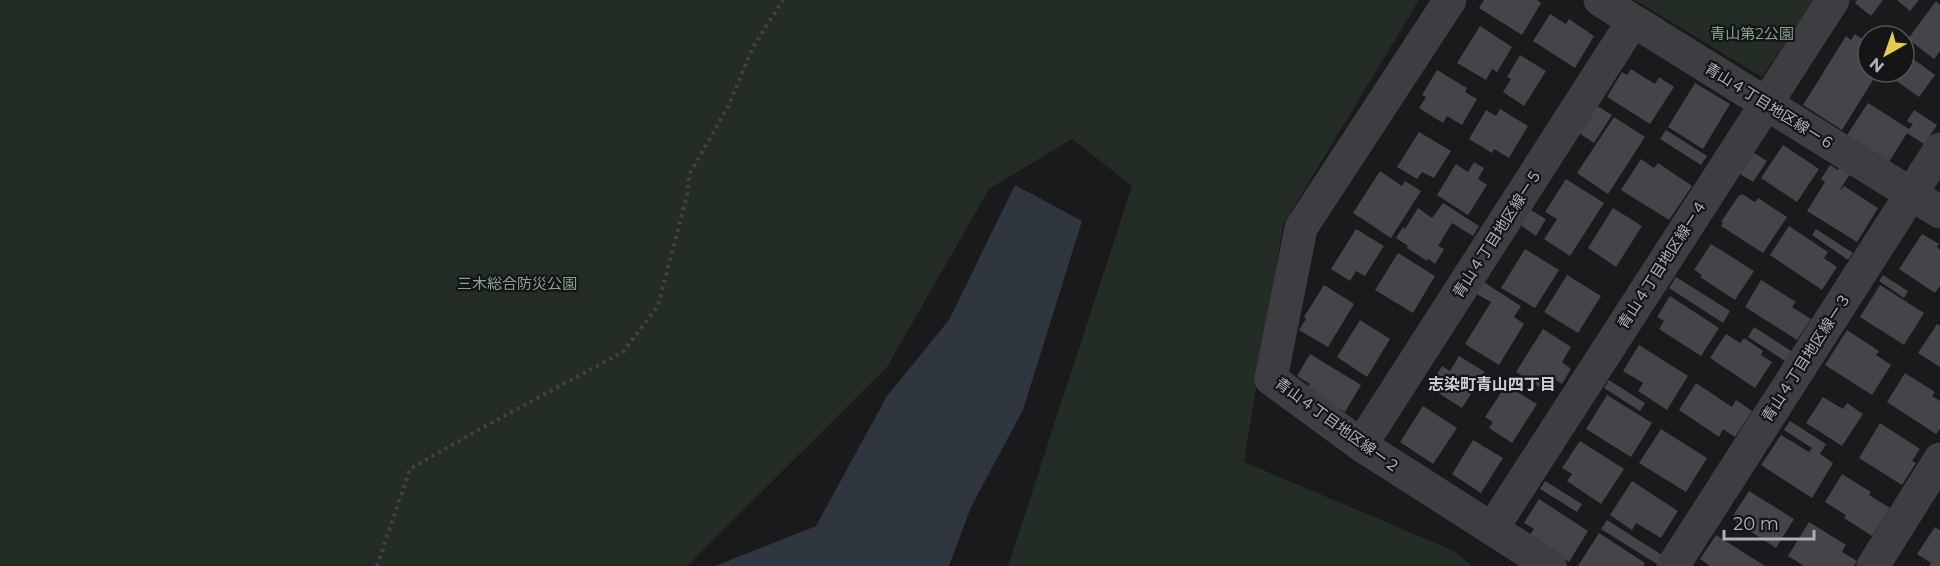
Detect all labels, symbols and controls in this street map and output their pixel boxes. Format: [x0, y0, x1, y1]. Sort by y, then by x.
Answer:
park label: 青山第2公園 [1710, 24, 1794, 43]
north arrow [1856, 24, 1916, 84]
text: N [1866, 54, 1888, 77]
street label: 青山４丁目地区線ー６ [1701, 58, 1839, 154]
street label: 青山４丁目地区線ー５ [1448, 165, 1546, 301]
street label: 青山４丁目地区線ー４ [1613, 196, 1711, 332]
park label: 三木総合防災公園 [457, 274, 577, 293]
street label: 青山４丁目地区線ー３ [1757, 289, 1855, 425]
street label: 青山４丁目地区線ー２ [1272, 373, 1404, 477]
district label: 志染町青山四丁目 [1428, 375, 1556, 394]
scale bar [1724, 503, 1814, 541]
text: 20 m [1733, 513, 1779, 535]

